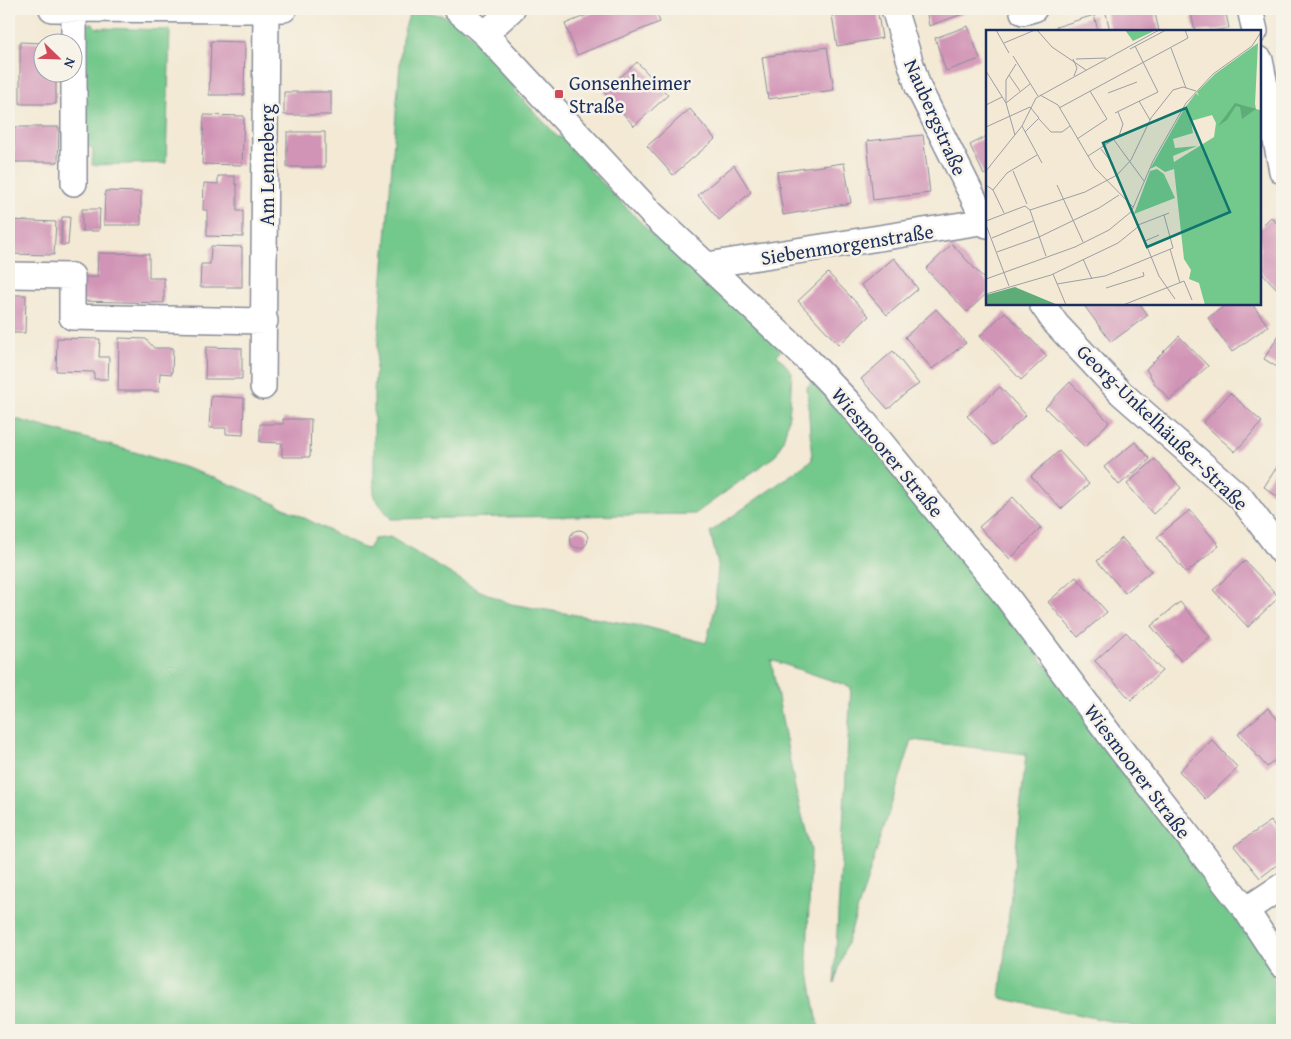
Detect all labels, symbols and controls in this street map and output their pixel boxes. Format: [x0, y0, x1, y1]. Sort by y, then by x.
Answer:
inset map [986, 30, 1261, 305]
north arrow [32, 32, 82, 82]
street label: Naubergstraße [897, 54, 975, 180]
text: N [59, 55, 81, 72]
place label: Gonsenheimer Straße [569, 68, 691, 120]
marker: Gonsenheimer Straße [553, 88, 565, 100]
street label: Am Lenneberg [252, 104, 281, 226]
street label: Siebenmorgenstraße [758, 216, 936, 272]
street label: Georg-Unkelhäußer-Straße [1071, 337, 1255, 517]
street label: Wiesmoorer Straße [825, 381, 951, 523]
street label: Wiesmoorer Straße [1078, 698, 1198, 844]

